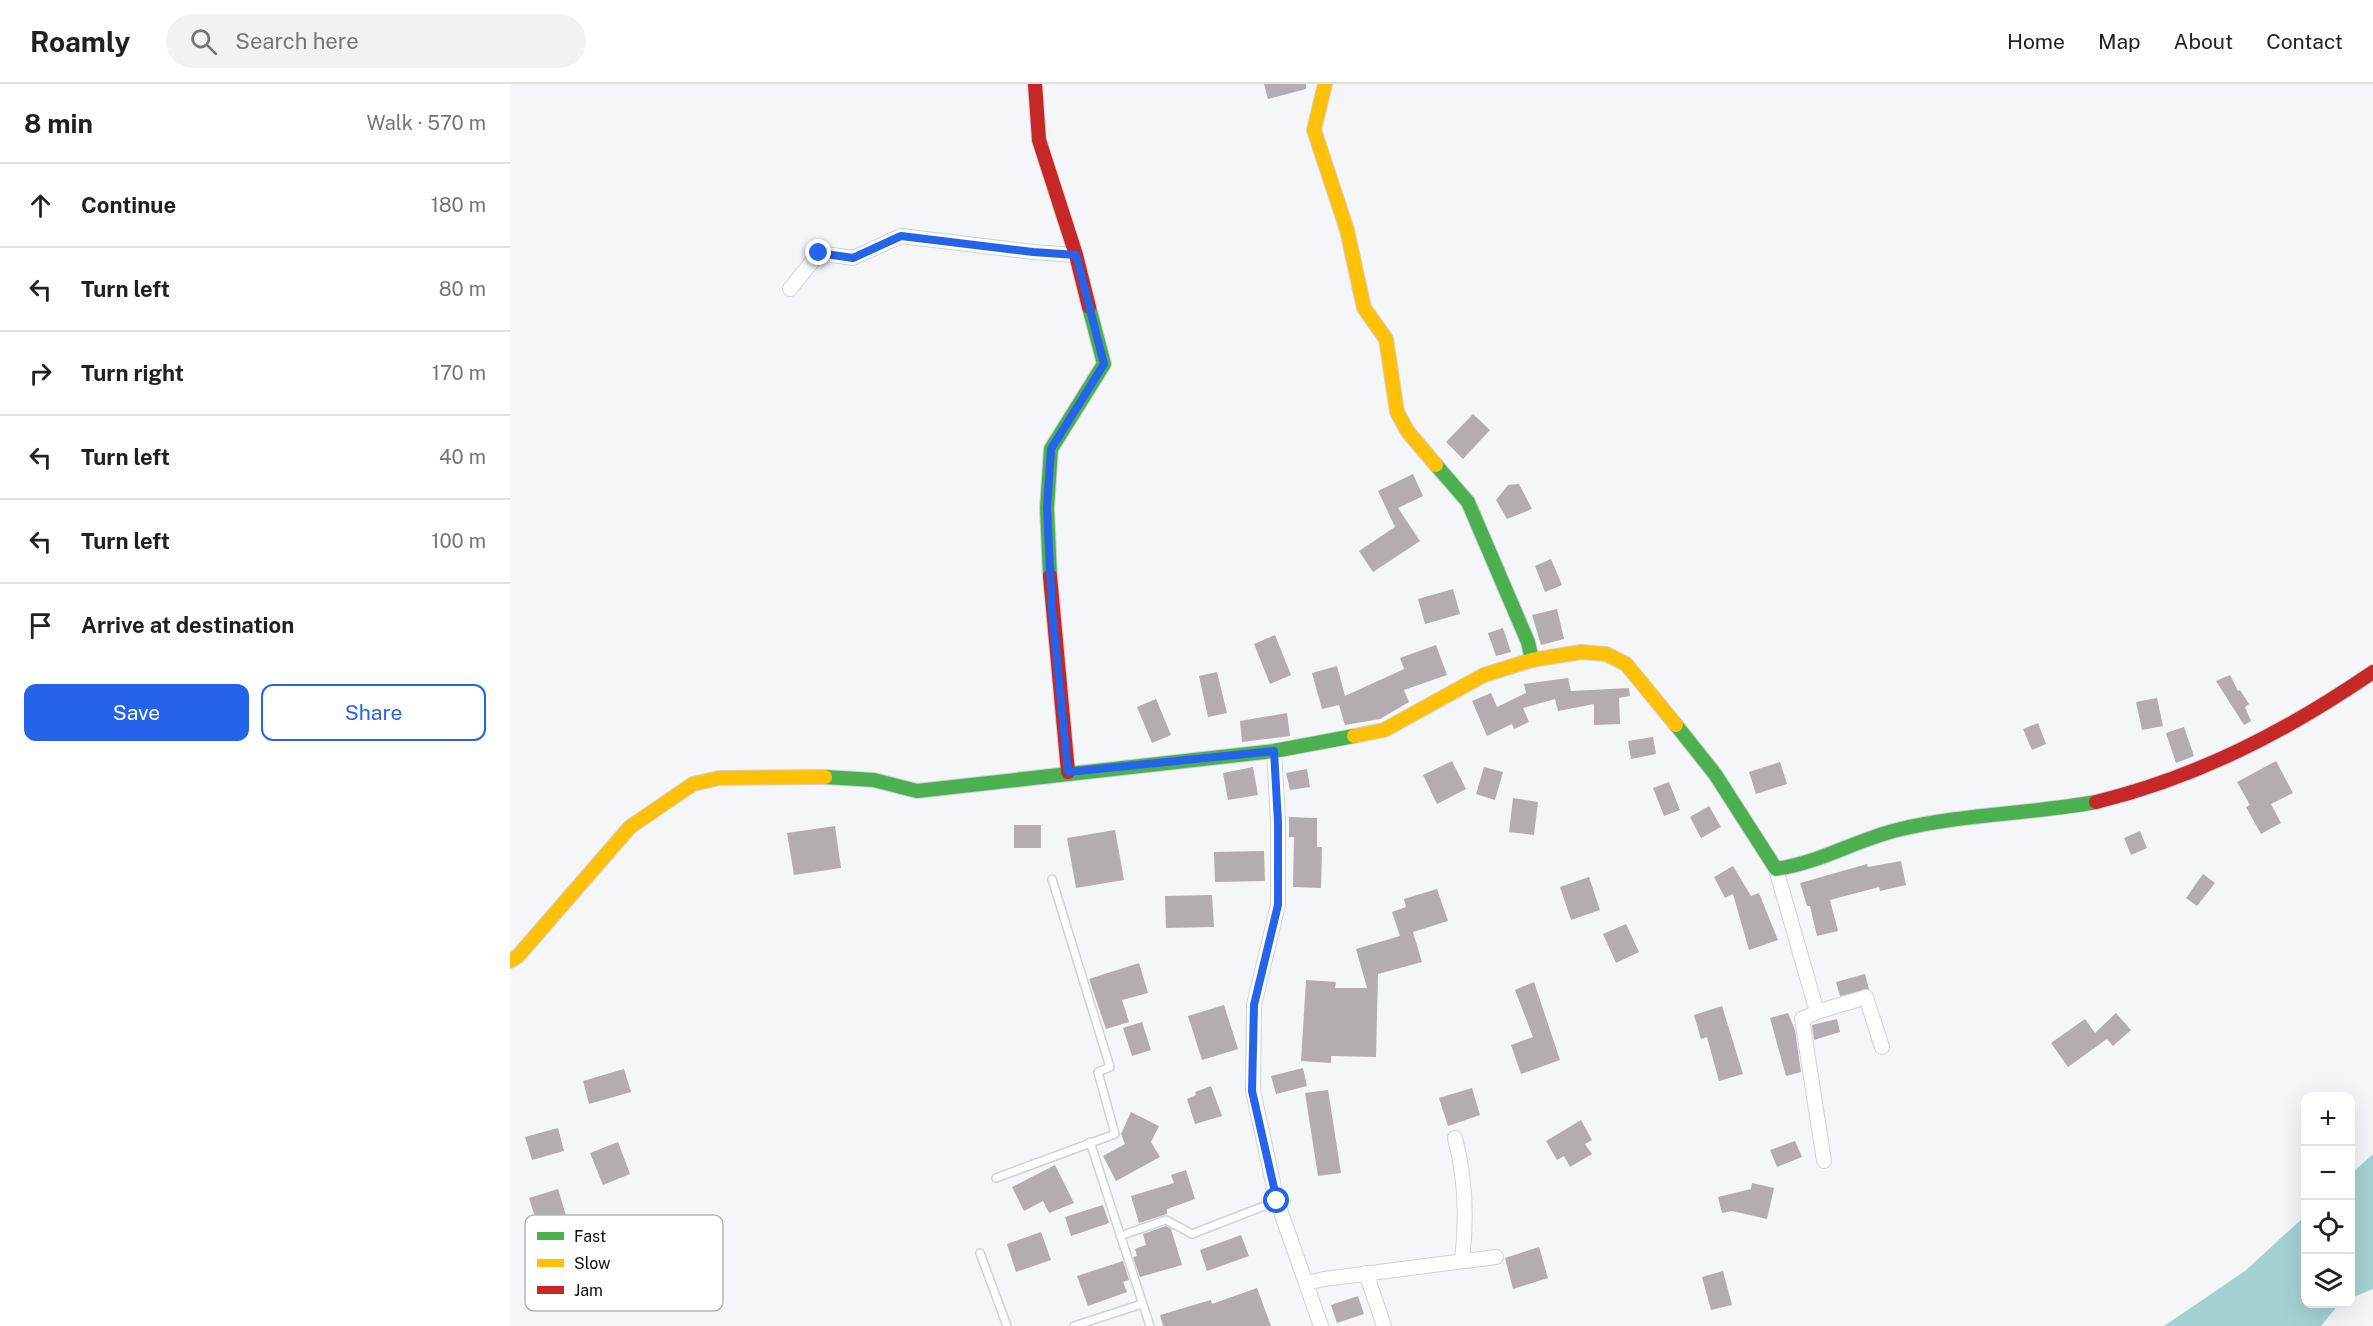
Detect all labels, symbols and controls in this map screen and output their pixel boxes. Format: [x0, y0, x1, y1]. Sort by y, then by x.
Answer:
search box [166, 14, 586, 68]
text: Roamly [30, 25, 130, 58]
icon: search [187, 25, 220, 58]
text: Search here [235, 28, 359, 54]
text: Home [2007, 29, 2065, 54]
text: Map [2098, 29, 2141, 54]
text: About [2174, 29, 2233, 54]
text: Contact [2266, 29, 2343, 54]
text: 8 min [24, 108, 93, 139]
text: Walk · 570 m [367, 111, 486, 135]
icon: ahead [24, 189, 57, 222]
text: Continue [81, 192, 176, 218]
text: 180 m [431, 193, 486, 217]
route end [805, 239, 831, 265]
icon: left [24, 273, 57, 306]
text: Turn left [81, 276, 170, 302]
text: 80 m [439, 277, 486, 301]
icon: right [24, 357, 57, 390]
text: Turn right [81, 360, 184, 386]
text: 170 m [432, 361, 486, 385]
icon: left [24, 441, 57, 474]
text: Turn left [81, 444, 170, 470]
text: 40 m [439, 445, 486, 469]
icon: left [24, 525, 57, 558]
text: Turn left [81, 528, 170, 554]
text: 100 m [431, 529, 486, 553]
icon: arrive [24, 609, 57, 642]
text: Arrive at destination [81, 612, 294, 638]
button: Save [24, 684, 249, 741]
button: Share [261, 684, 486, 741]
map controls [2301, 1092, 2355, 1308]
button: + [2301, 1092, 2355, 1146]
button: − [2301, 1146, 2355, 1200]
route start [1263, 1187, 1289, 1213]
button: locate [2301, 1200, 2355, 1254]
legend [525, 1215, 723, 1311]
text: Fast [574, 1227, 606, 1246]
text: Slow [574, 1254, 611, 1273]
button: layers [2301, 1254, 2355, 1308]
text: Jam [574, 1281, 603, 1300]

